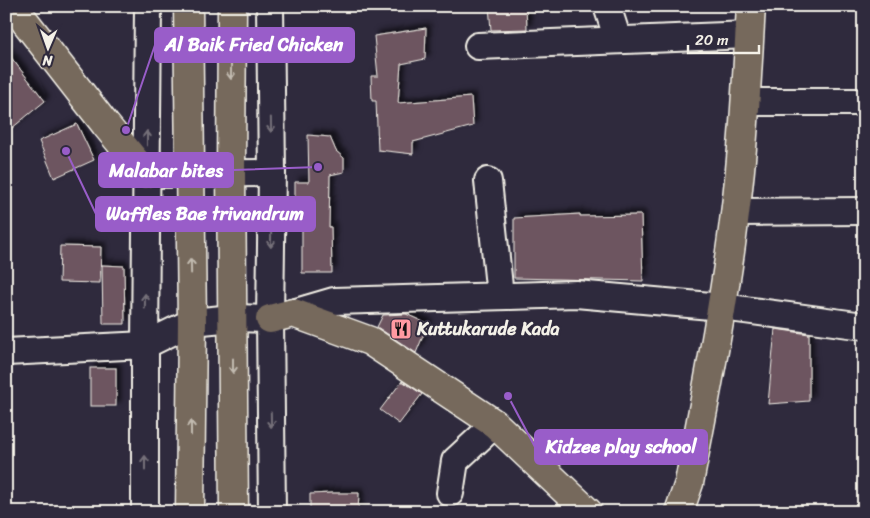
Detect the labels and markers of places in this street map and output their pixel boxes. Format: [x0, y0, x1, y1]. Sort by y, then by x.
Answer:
callout: Al Baik Fried Chicken [155, 28, 354, 62]
callout: Malabar bites [99, 153, 233, 187]
callout: Waffles Bae trivandrum [96, 197, 315, 231]
place label: Kuttukarude Kada [416, 313, 560, 345]
restaurant icon: Kuttukarude Kada [389, 317, 413, 341]
callout: Kidzee play school [535, 430, 707, 464]

